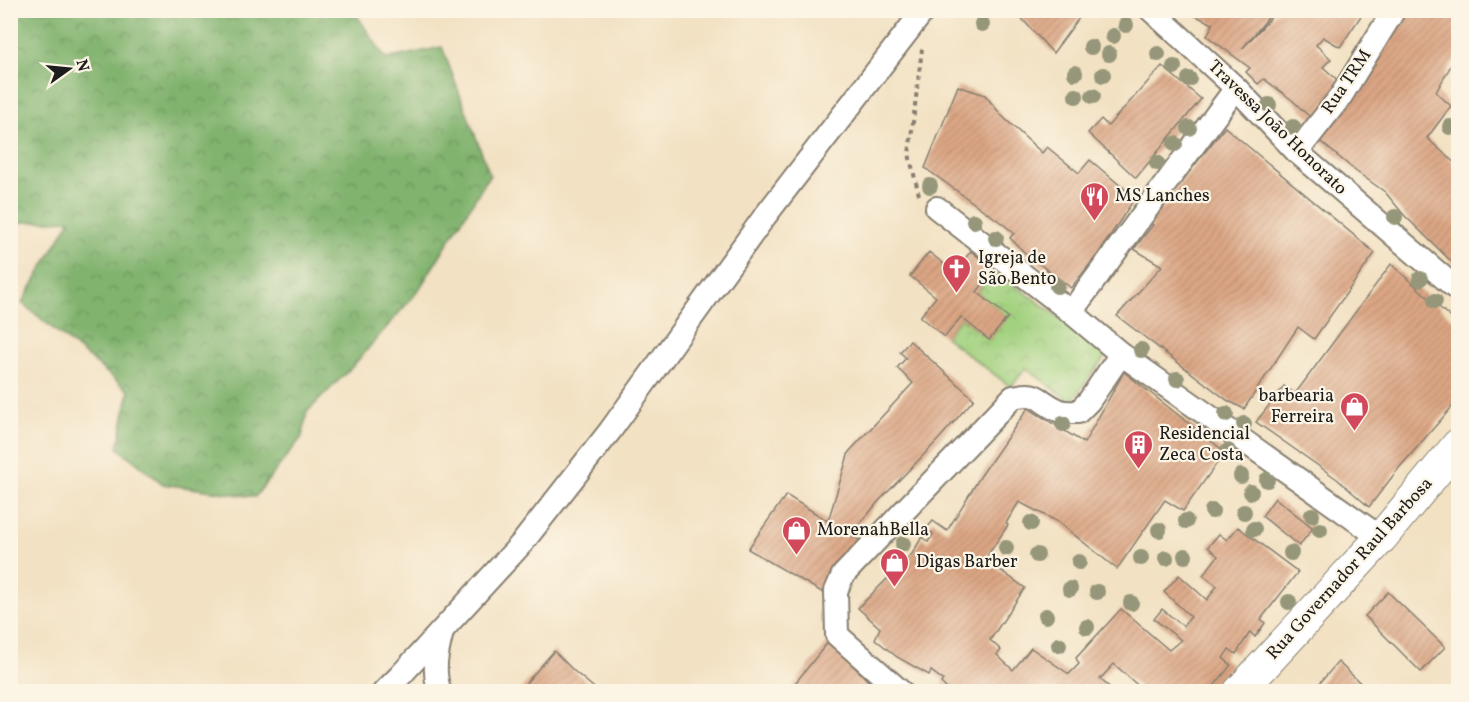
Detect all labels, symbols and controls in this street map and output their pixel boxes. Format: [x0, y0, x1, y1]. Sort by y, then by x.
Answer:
north arrow [39, 39, 99, 99]
street label: Rua TRM [1316, 44, 1378, 120]
street label: Travessa João Honorato [1202, 55, 1352, 201]
text: N [69, 57, 94, 74]
restaurant icon: MS Lanches [1078, 180, 1110, 222]
place label: MS Lanches [1115, 184, 1210, 209]
place label: Igreja de São Bento [978, 246, 1056, 292]
church icon: Igreja de São Bento [941, 252, 973, 294]
place label: barbearia Ferreira [1258, 384, 1334, 430]
shop icon: barbearia Ferreira [1339, 390, 1371, 432]
place label: Residencial Zeca Costa [1159, 422, 1250, 468]
building icon: Residencial Zeca Costa [1122, 428, 1154, 470]
street label: Rua Governador Raul Barbosa [1261, 472, 1439, 666]
shop icon: MorenahBella [780, 514, 812, 556]
place label: MorenahBella [817, 518, 929, 543]
shop icon: Digas Barber [879, 546, 911, 588]
place label: Digas Barber [916, 550, 1018, 575]

